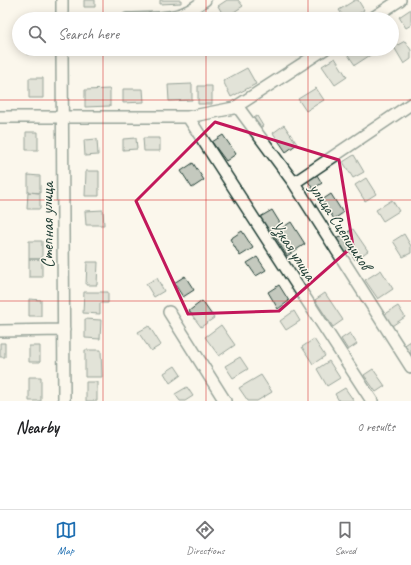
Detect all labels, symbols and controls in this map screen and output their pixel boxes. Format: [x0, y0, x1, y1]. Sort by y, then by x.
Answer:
search box [12, 12, 399, 56]
icon: search [26, 23, 48, 45]
text: Search here [58, 25, 119, 44]
street label: улица Сцепщиков [304, 178, 378, 277]
street label: Степная улица [37, 180, 58, 268]
street label: Узкая улица [266, 216, 321, 286]
text: Nearby [16, 417, 59, 438]
text: 0 results [357, 419, 395, 435]
tab: Map [55, 519, 77, 557]
tab: Directions [186, 519, 225, 557]
tab: Saved [334, 519, 356, 557]

